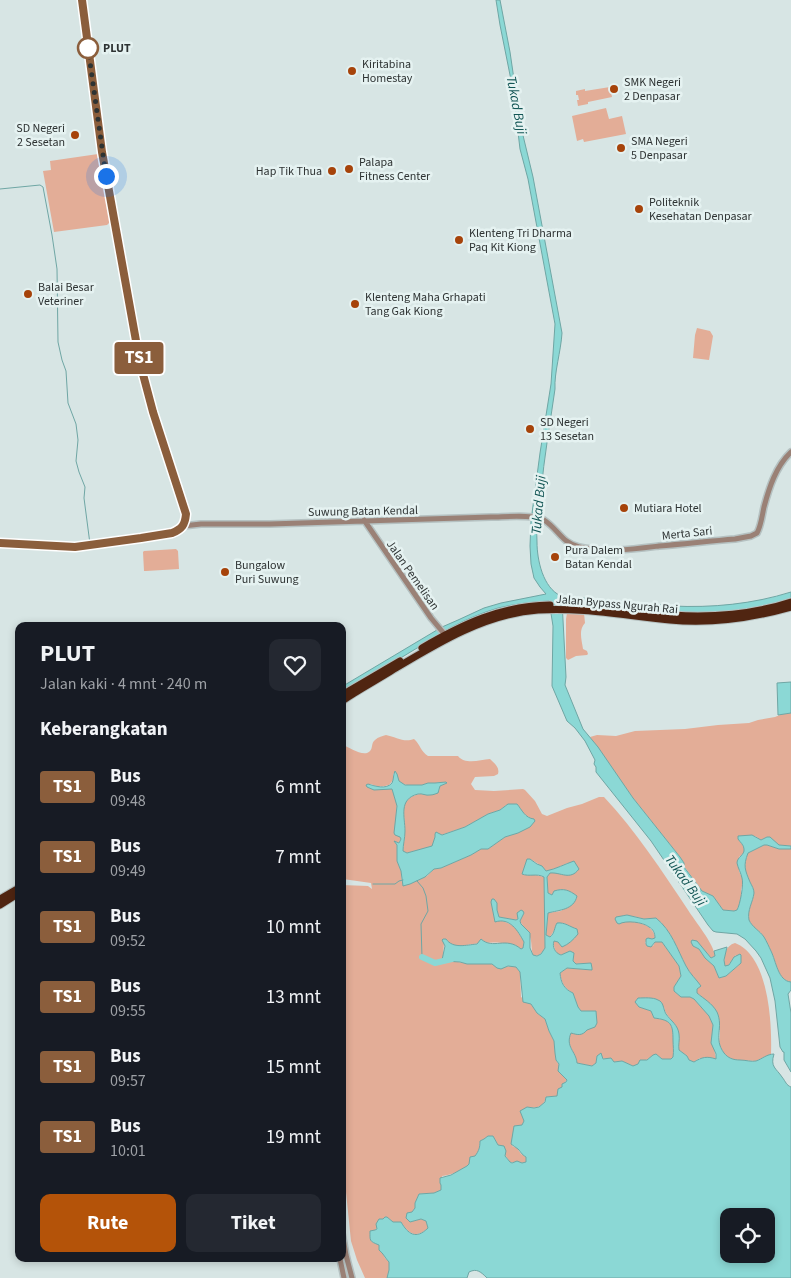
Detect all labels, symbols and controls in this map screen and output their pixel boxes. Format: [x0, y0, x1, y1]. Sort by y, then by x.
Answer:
marker: PLUT [77, 37, 99, 59]
place label: PLUT [103, 40, 131, 57]
place label: Kiritabina Homestay [362, 56, 413, 87]
marker: Kiritabina Homestay [346, 65, 358, 77]
water label: Tukad Buji [501, 74, 532, 137]
place label: SMK Negeri 2 Denpasar [624, 74, 681, 105]
marker: SMK Negeri 2 Denpasar [608, 83, 620, 95]
place label: SD Negeri 2 Sesetan [16, 120, 65, 151]
marker: SD Negeri 2 Sesetan [69, 129, 81, 141]
place label: SMA Negeri 5 Denpasar [631, 133, 688, 164]
marker: SMA Negeri 5 Denpasar [615, 142, 627, 154]
place label: Palapa Fitness Center [359, 154, 431, 185]
place label: Hap Tik Thua [256, 163, 322, 180]
marker: Palapa Fitness Center [343, 163, 355, 175]
your location [94, 164, 119, 189]
marker: Hap Tik Thua [326, 165, 338, 177]
place label: Politeknik Kesehatan Denpasar [649, 194, 753, 225]
marker: Politeknik Kesehatan Denpasar [633, 203, 645, 215]
place label: Klenteng Tri Dharma Paq Kit Kiong [469, 225, 572, 256]
marker: Klenteng Tri Dharma Paq Kit Kiong [453, 234, 465, 246]
place label: Balai Besar Veteriner [38, 279, 95, 310]
marker: Balai Besar Veteriner [22, 288, 34, 300]
place label: Klenteng Maha Grhapati Tang Gak Kiong [365, 289, 486, 320]
marker: Klenteng Maha Grhapati Tang Gak Kiong [349, 298, 361, 310]
line badge: TS1 [110, 342, 168, 374]
text: TS1 [124, 345, 154, 370]
place label: SD Negeri 13 Sesetan [540, 414, 594, 445]
marker: SD Negeri 13 Sesetan [524, 423, 536, 435]
water label: Tukad Buji [526, 474, 552, 535]
place label: Mutiara Hotel [634, 500, 702, 517]
street label: Suwung Batan Kendal [308, 502, 418, 521]
marker: Mutiara Hotel [618, 502, 630, 514]
street label: Merta Sari [661, 522, 713, 545]
street label: Jalan Pemelisan [382, 537, 443, 614]
place label: Pura Dalem Batan Kendal [565, 542, 632, 573]
marker: Pura Dalem Batan Kendal [549, 551, 561, 563]
place label: Bungalow Puri Suwung [235, 557, 299, 588]
marker: Bungalow Puri Suwung [219, 566, 231, 578]
street label: Jalan Bypass Ngurah Rai [555, 591, 679, 618]
text: PLUT [40, 636, 95, 671]
button: heart [269, 639, 321, 691]
text: Jalan kaki · 4 mnt · 240 m [40, 673, 207, 695]
text: Keberangkatan [40, 716, 168, 743]
text: Bus [110, 763, 141, 790]
text: TS1 [53, 774, 82, 799]
text: 6 mnt [275, 774, 321, 801]
text: 09:48 [110, 790, 146, 812]
text: Bus [110, 833, 141, 860]
text: TS1 [53, 844, 82, 869]
text: 7 mnt [275, 844, 321, 871]
water label: Tukad Buji [660, 851, 711, 911]
text: 09:49 [110, 860, 146, 882]
text: Bus [110, 903, 141, 930]
text: TS1 [53, 914, 82, 939]
text: 10 mnt [266, 914, 321, 941]
text: 09:52 [110, 930, 146, 952]
text: Bus [110, 973, 141, 1000]
text: TS1 [53, 984, 82, 1009]
text: 13 mnt [266, 984, 321, 1011]
text: 09:55 [110, 1000, 146, 1022]
text: Bus [110, 1043, 141, 1070]
text: TS1 [53, 1054, 82, 1079]
text: 15 mnt [266, 1054, 321, 1081]
text: 09:57 [110, 1070, 146, 1092]
text: Bus [110, 1113, 141, 1140]
text: TS1 [53, 1124, 82, 1149]
text: 19 mnt [266, 1124, 321, 1151]
text: 10:01 [110, 1140, 146, 1162]
button: Rute [40, 1194, 176, 1252]
button: Tiket [186, 1194, 321, 1252]
map controls [720, 1208, 775, 1263]
button: locate [720, 1208, 775, 1263]

